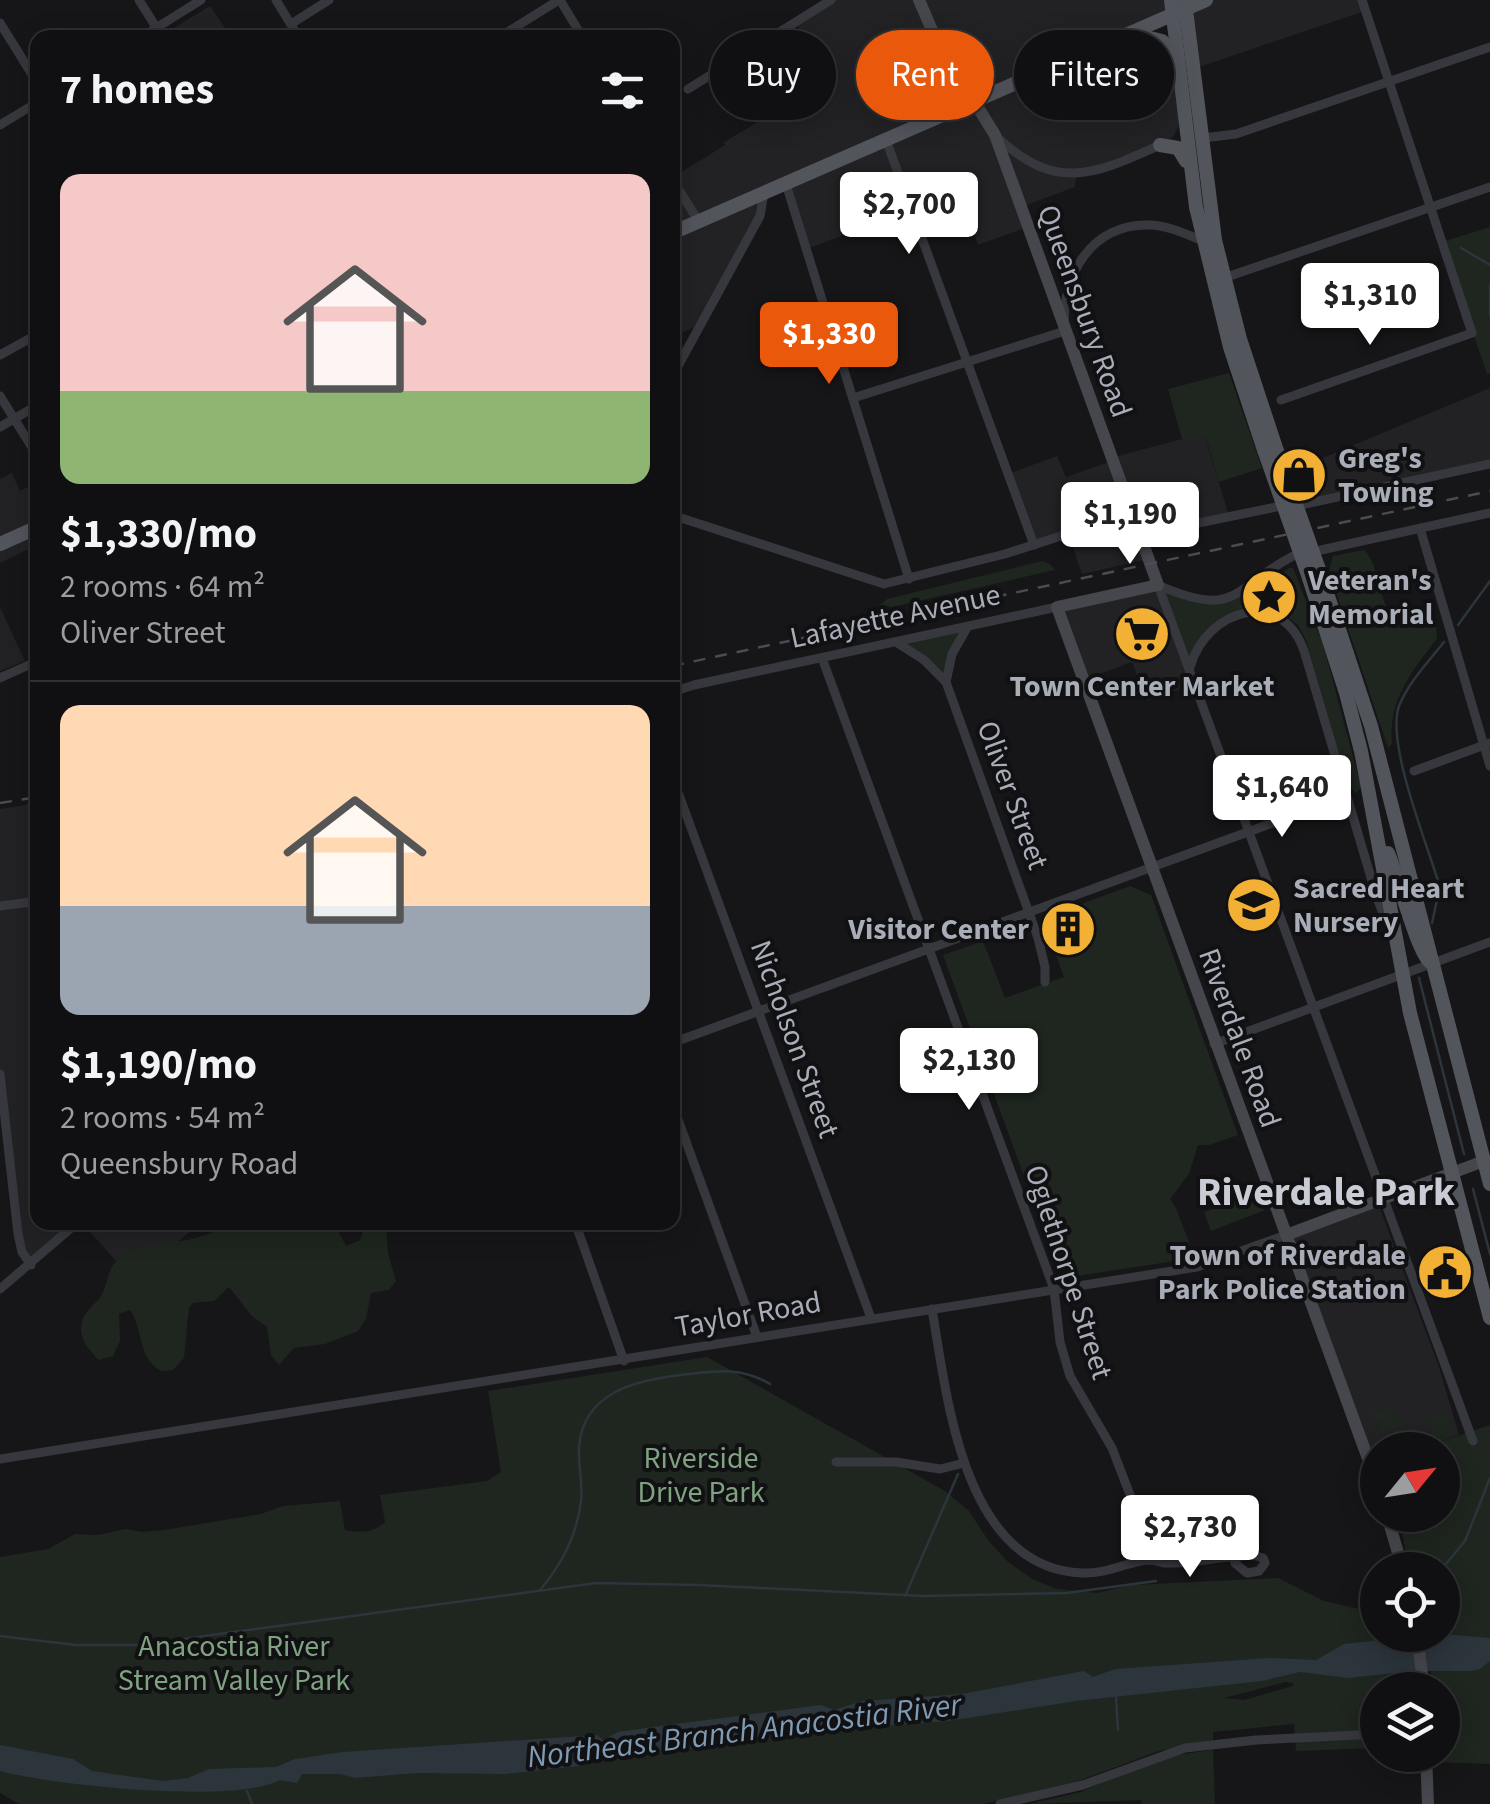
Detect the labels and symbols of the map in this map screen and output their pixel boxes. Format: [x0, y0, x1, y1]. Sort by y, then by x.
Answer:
pin: $2,700 [828, 172, 990, 257]
street label: Queensbury Road [1026, 199, 1143, 424]
pin: $1,310 [1289, 263, 1451, 348]
pin: $1,330 [748, 302, 910, 387]
place label: Greg's Towing [1338, 437, 1434, 514]
shop icon: Greg's Towing [1269, 445, 1329, 505]
pin: $1,190 [1049, 482, 1211, 567]
place label: Veteran's Memorial [1307, 559, 1434, 636]
place icon: Veteran's Memorial [1239, 567, 1299, 627]
street label: Lafayette Avenue [786, 573, 1004, 660]
supermarket icon: Town Center Market [1112, 604, 1172, 664]
place label: Town Center Market [1010, 665, 1275, 708]
street label: Oliver Street [966, 715, 1059, 875]
pin: $1,640 [1201, 755, 1363, 840]
place label: Sacred Heart Nursery [1293, 867, 1465, 944]
school or university icon: Sacred Heart Nursery [1224, 875, 1284, 935]
building icon: Visitor Center [1038, 899, 1098, 959]
place label: Visitor Center [847, 908, 1029, 951]
street label: Nicholson Street [739, 935, 850, 1144]
street label: Riverdale Road [1187, 942, 1292, 1134]
pin: $2,130 [888, 1028, 1050, 1113]
street label: Oglethorpe Street [1014, 1159, 1123, 1385]
district label: Riverdale Park [1197, 1164, 1455, 1221]
place label: Town of Riverdale Park Police Station [1158, 1234, 1406, 1311]
public building icon: Town of Riverdale Park Police Station [1415, 1242, 1475, 1302]
street label: Taylor Road [672, 1280, 825, 1348]
north arrow [1360, 1432, 1460, 1532]
park label: Riverside Drive Park [637, 1437, 765, 1514]
pin: $2,730 [1109, 1495, 1271, 1580]
park label: Anacostia River Stream Valley Park [118, 1625, 350, 1702]
water label: Northeast Branch Anacostia River [525, 1681, 966, 1780]

